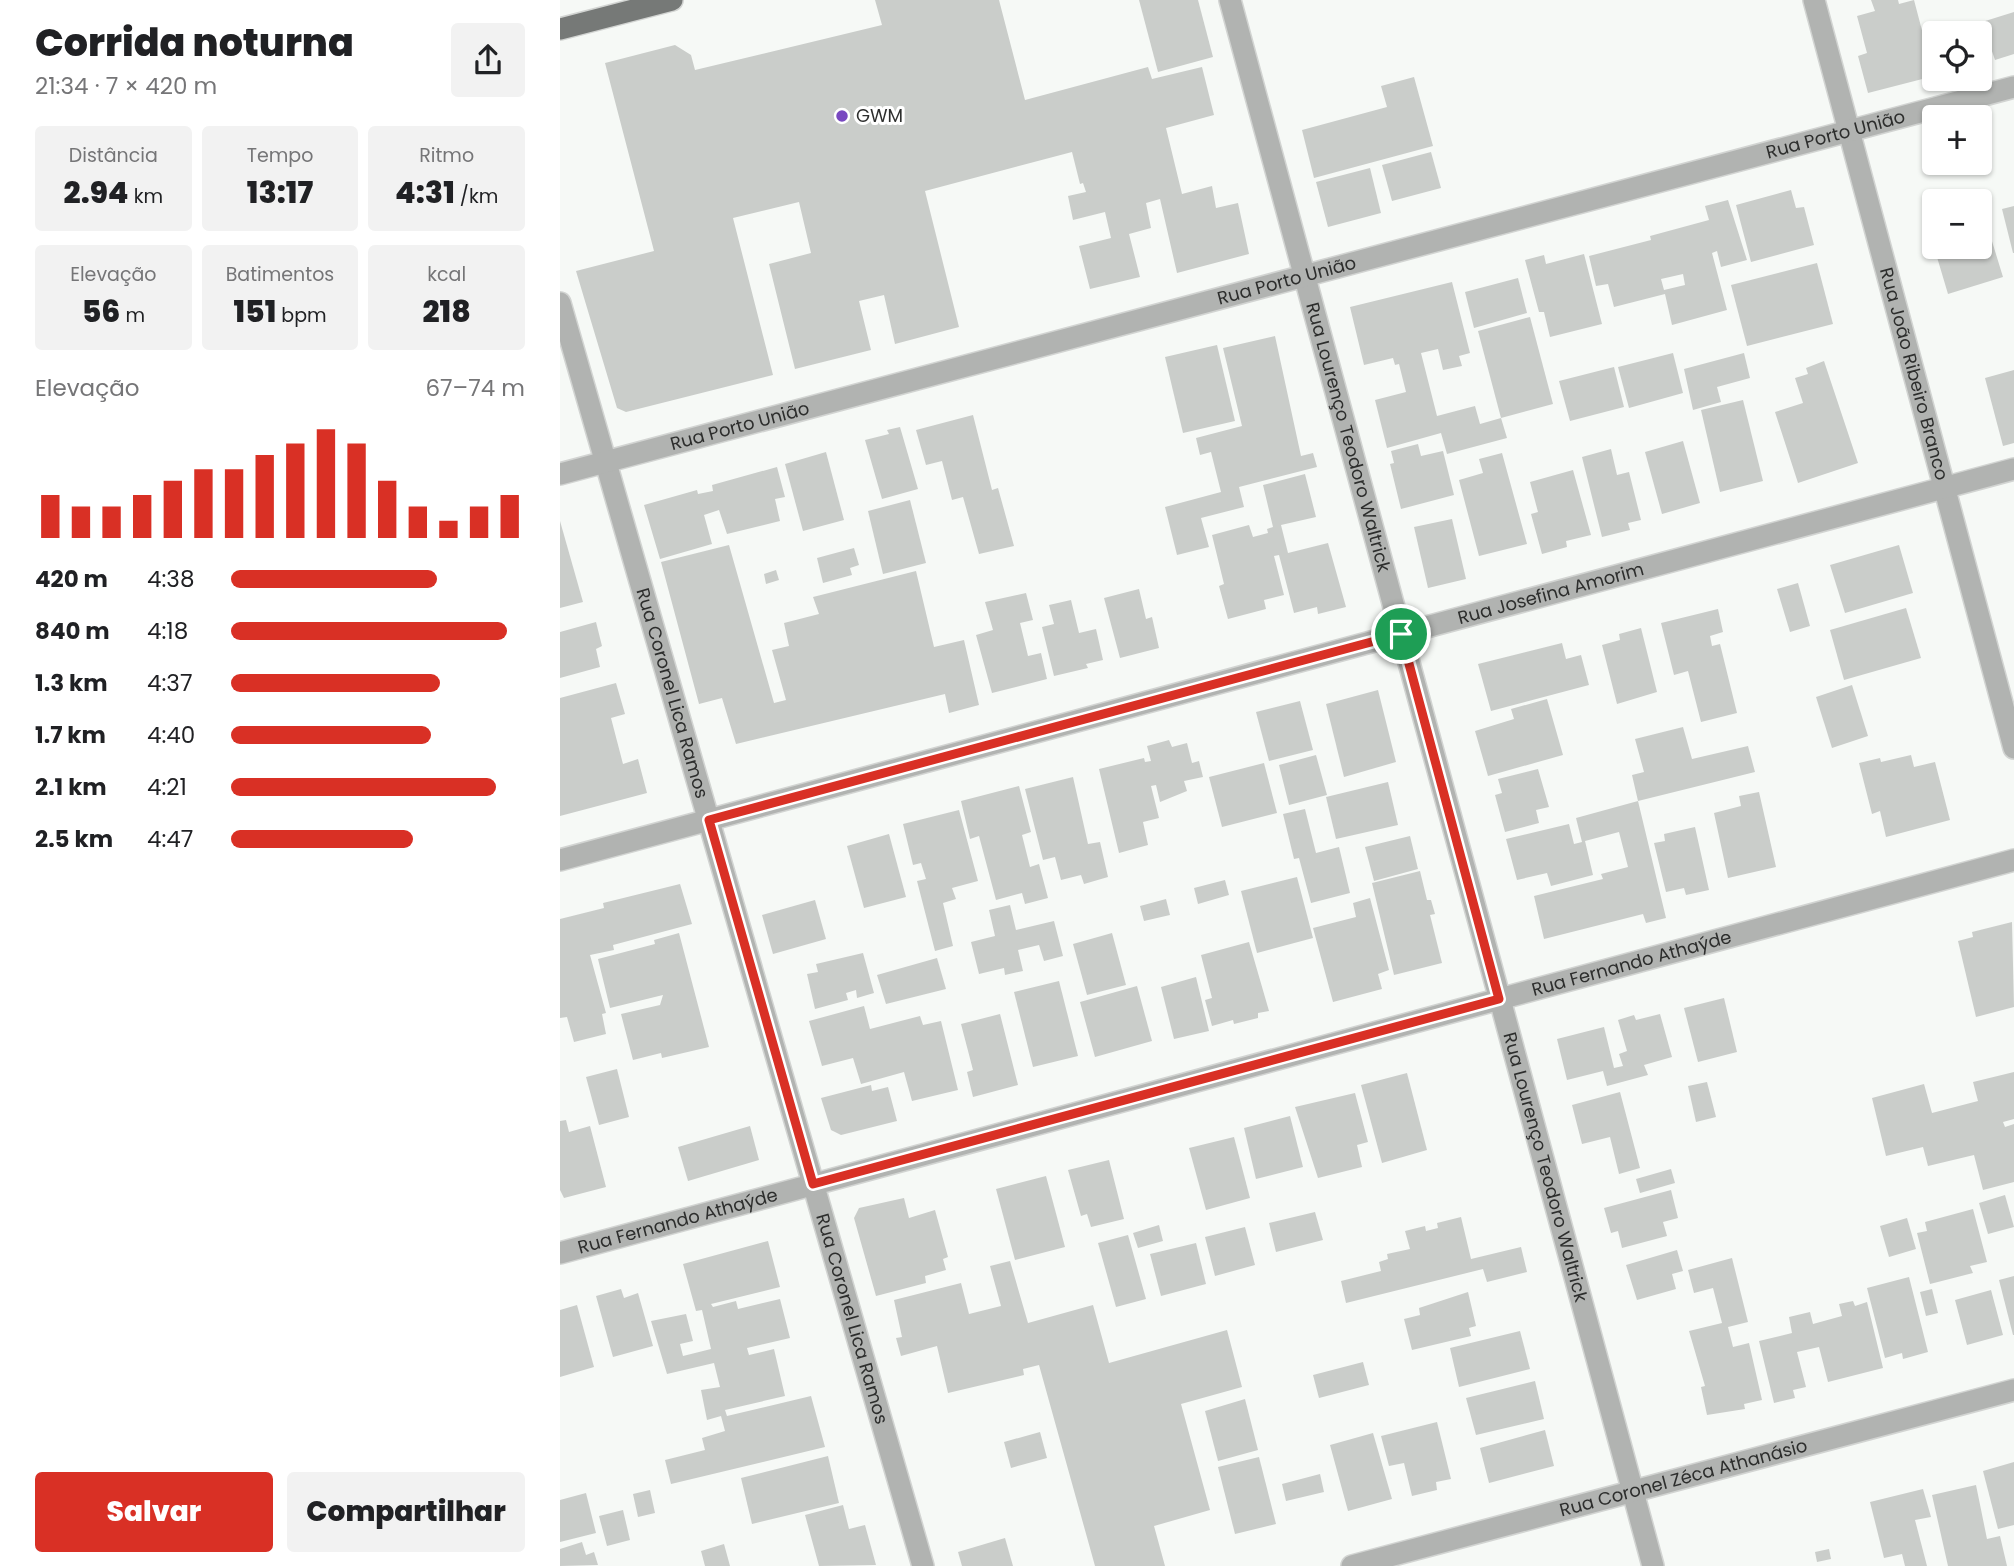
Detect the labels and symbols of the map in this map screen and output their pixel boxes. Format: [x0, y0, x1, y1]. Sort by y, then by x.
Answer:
place label: GWM [856, 103, 903, 128]
street label: Rua Porto União [1763, 104, 1908, 164]
marker: GWM [834, 108, 850, 124]
street label: Rua Porto União [1214, 250, 1359, 311]
street label: Rua João Ribeiro Branco [1874, 265, 1955, 483]
street label: Rua Lourenço Teodoro Waltrick [1300, 300, 1397, 576]
street label: Rua Porto União [667, 395, 812, 456]
street label: Rua Josefina Amorim [1455, 556, 1647, 630]
street label: Rua Coronel Lica Ramos [631, 585, 715, 801]
pin [1371, 604, 1431, 664]
street label: Rua Fernando Athaýde [1529, 924, 1734, 1002]
street label: Rua Lourenço Teodoro Waltrick [1497, 1029, 1594, 1305]
street label: Rua Fernando Athaýde [575, 1182, 780, 1260]
street label: Rua Coronel Lica Ramos [810, 1211, 895, 1427]
street label: Rua Coronel Zéca Athanásio [1557, 1432, 1810, 1522]

